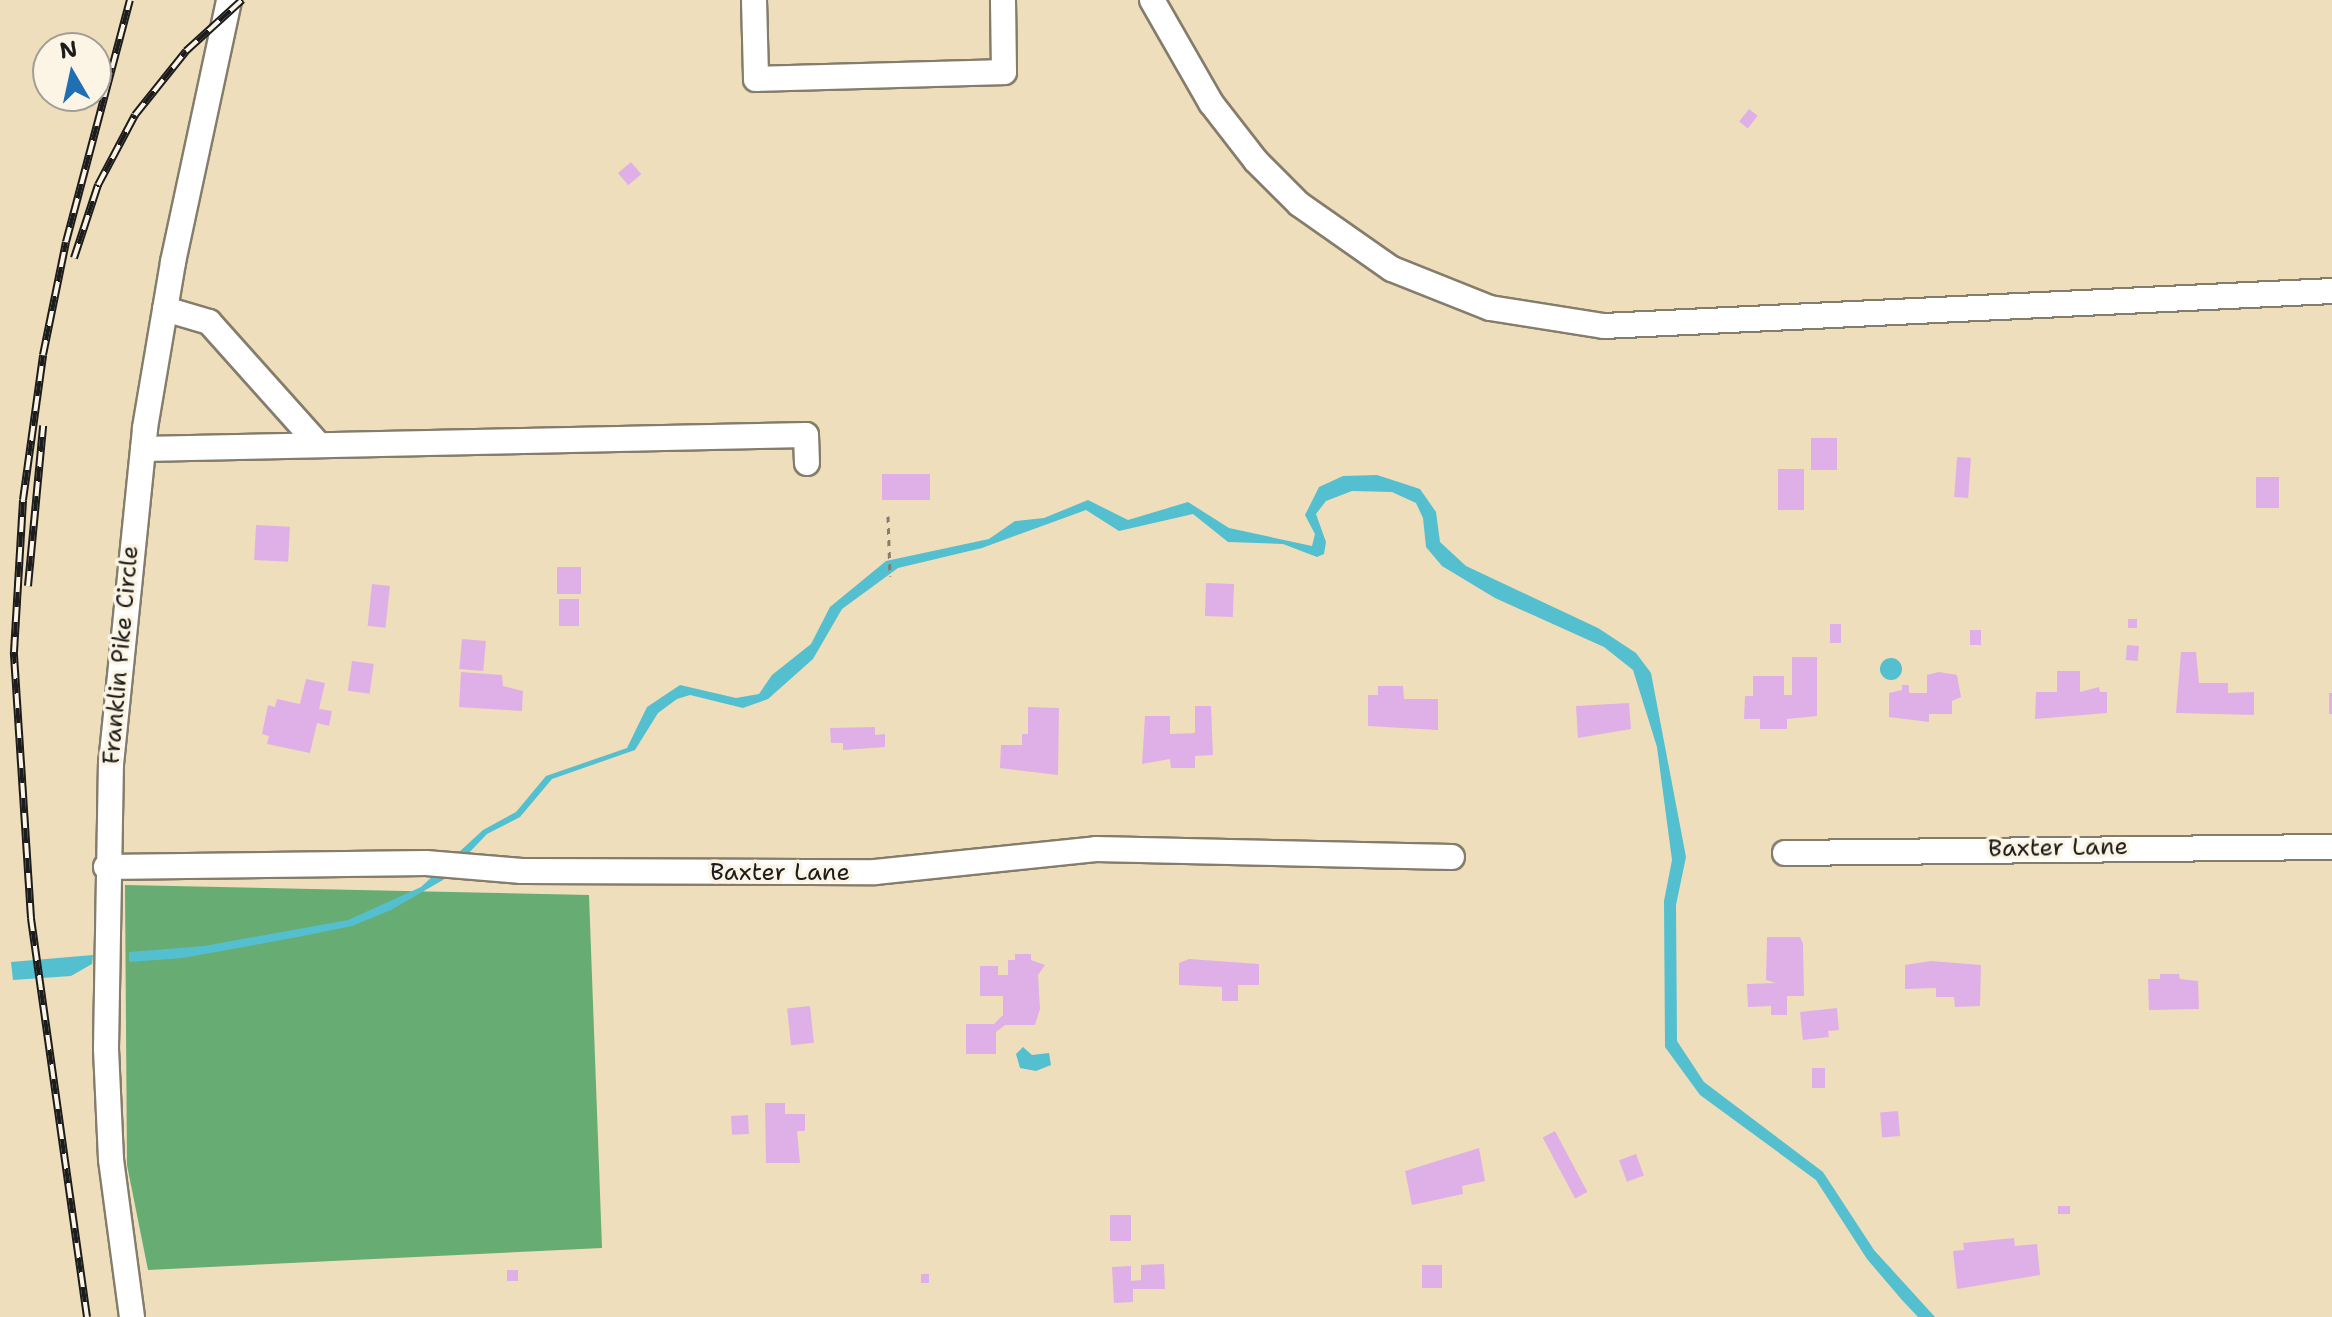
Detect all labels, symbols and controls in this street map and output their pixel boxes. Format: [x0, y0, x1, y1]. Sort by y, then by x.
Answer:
north arrow [32, 32, 112, 112]
text: N [58, 34, 79, 65]
street label: Franklin Pike Circle [97, 544, 145, 766]
street label: Baxter Lane [1988, 832, 2128, 864]
street label: Baxter Lane [710, 859, 850, 887]

